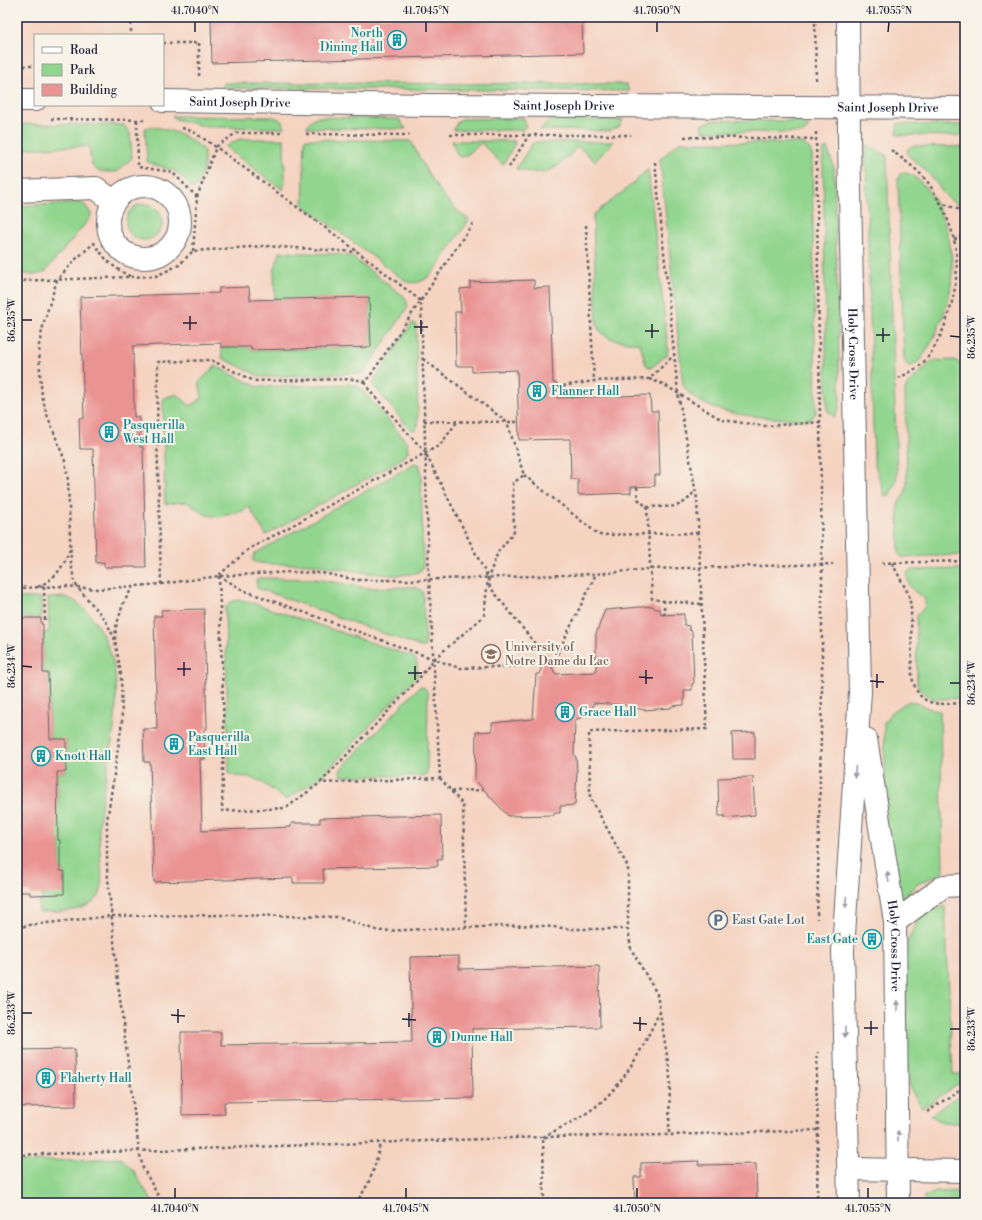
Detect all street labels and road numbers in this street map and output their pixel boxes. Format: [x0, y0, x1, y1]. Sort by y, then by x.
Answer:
street label: Saint Joseph Drive [189, 94, 291, 110]
street label: Saint Joseph Drive [513, 98, 615, 114]
street label: Saint Joseph Drive [837, 100, 939, 115]
street label: Holy Cross Drive [845, 308, 862, 400]
street label: Holy Cross Drive [884, 899, 903, 992]

